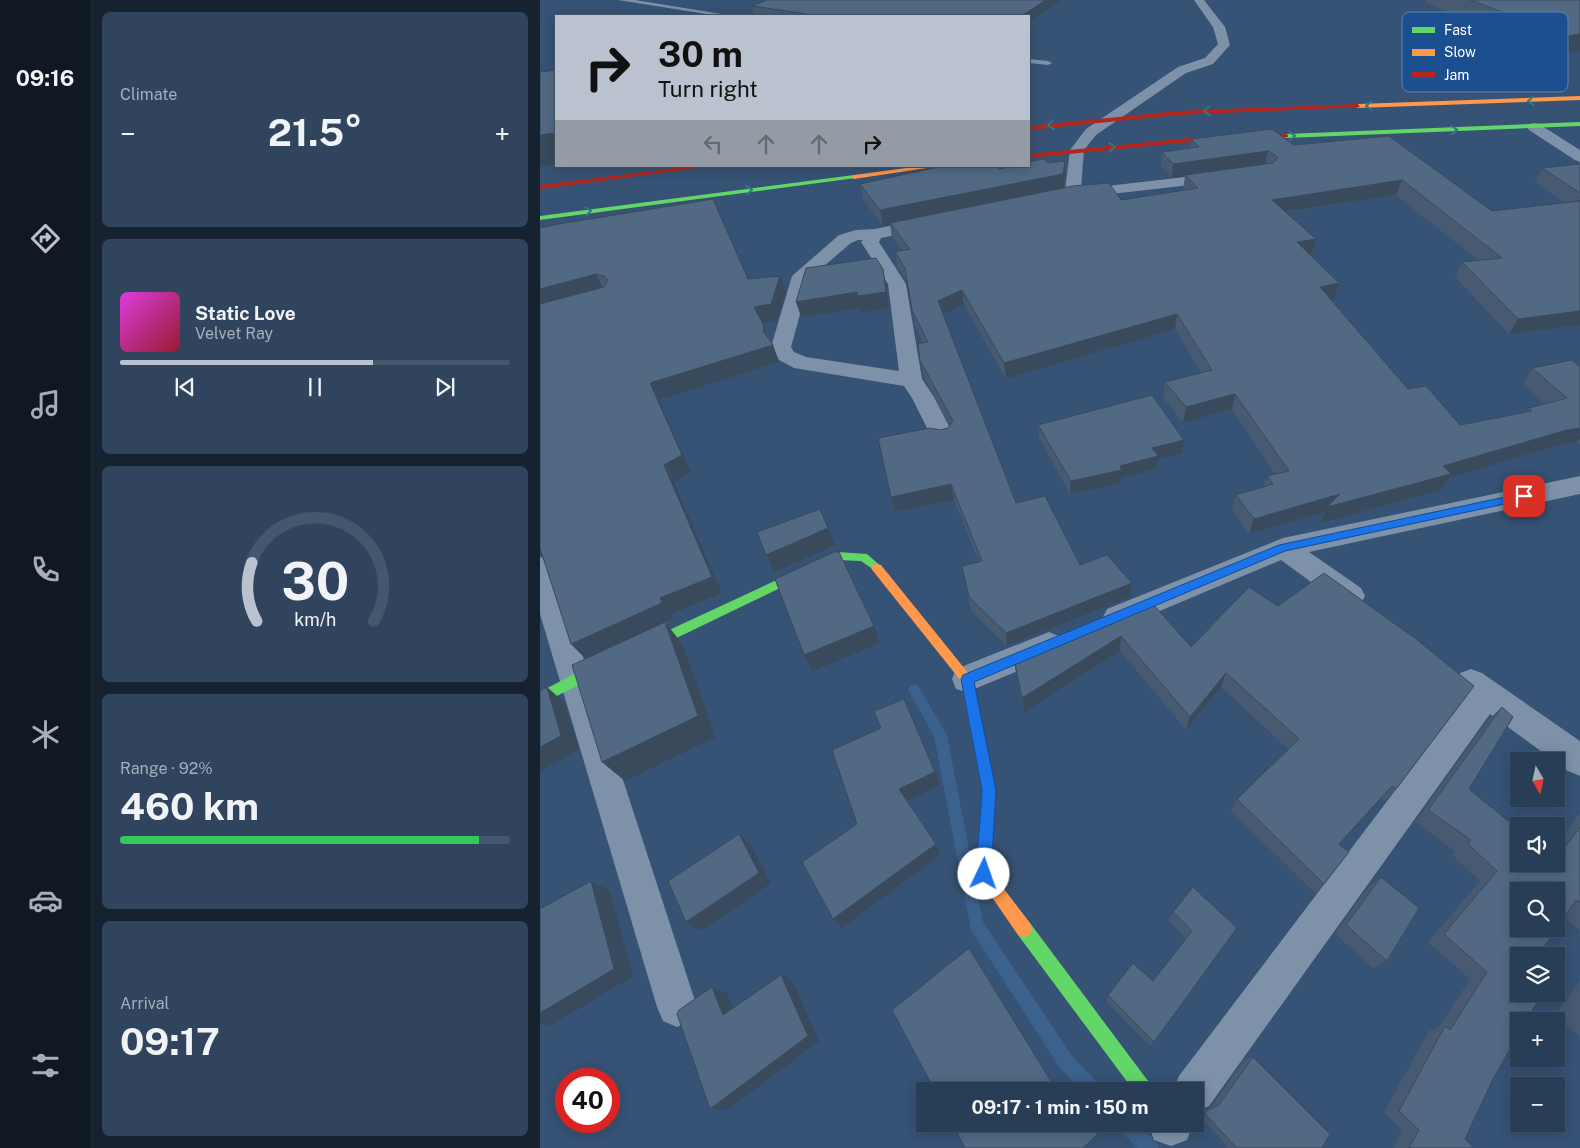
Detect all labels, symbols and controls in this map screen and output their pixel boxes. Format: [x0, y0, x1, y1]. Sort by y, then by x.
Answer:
legend [1402, 12, 1568, 92]
text: Fast [1444, 22, 1472, 38]
text: 30 m [658, 34, 743, 75]
icon: right [575, 35, 640, 100]
text: Slow [1444, 44, 1476, 60]
text: 09:16 [16, 65, 74, 91]
text: Jam [1444, 67, 1469, 83]
text: Turn right [658, 76, 758, 102]
text: Climate [120, 85, 177, 104]
one-way arrow [1527, 96, 1535, 107]
one-way arrow [1365, 101, 1372, 111]
one-way arrow [1202, 106, 1210, 117]
text: 21.5° [268, 110, 362, 155]
text: − [120, 117, 136, 150]
text: + [494, 117, 510, 150]
one-way arrow [1047, 119, 1055, 130]
one-way arrow [1450, 125, 1458, 135]
icon: left [699, 130, 727, 158]
icon: ahead [752, 130, 780, 158]
icon: ahead [805, 130, 833, 158]
icon: right [858, 130, 886, 158]
one-way arrow [1288, 131, 1296, 141]
one-way arrow [1108, 142, 1116, 153]
one-way arrow [746, 185, 754, 196]
one-way arrow [585, 206, 593, 217]
icon: directions [28, 221, 63, 256]
text: Static Love [195, 302, 296, 324]
text: Velvet Ray [195, 324, 273, 343]
icon: previous [171, 373, 199, 401]
icon: pause [301, 373, 329, 401]
icon: next [431, 373, 459, 401]
icon: music [28, 387, 63, 422]
pin [1503, 475, 1545, 517]
icon: arrive [1510, 482, 1538, 510]
text: 30 [281, 551, 349, 612]
icon: phone [28, 552, 63, 587]
text: km/h [294, 609, 336, 630]
icon: climate [28, 717, 63, 752]
north arrow [1510, 752, 1565, 808]
map controls [1510, 752, 1565, 1132]
text: Range · 92% [120, 759, 213, 778]
text: 460 km [120, 784, 259, 829]
button: sound [1510, 817, 1565, 872]
position arrow [957, 847, 1009, 899]
button: search [1510, 882, 1565, 937]
icon: car [28, 883, 63, 918]
button: layers [1510, 947, 1565, 1002]
text: Arrival [120, 994, 169, 1013]
button: + [1510, 1012, 1565, 1067]
text: 09:17 [120, 1019, 220, 1064]
icon: filters [28, 1048, 63, 1083]
speed limit sign: 40 [555, 1068, 620, 1133]
button: − [1510, 1077, 1565, 1132]
text: 09:17 · 1 min · 150 m [971, 1096, 1149, 1118]

